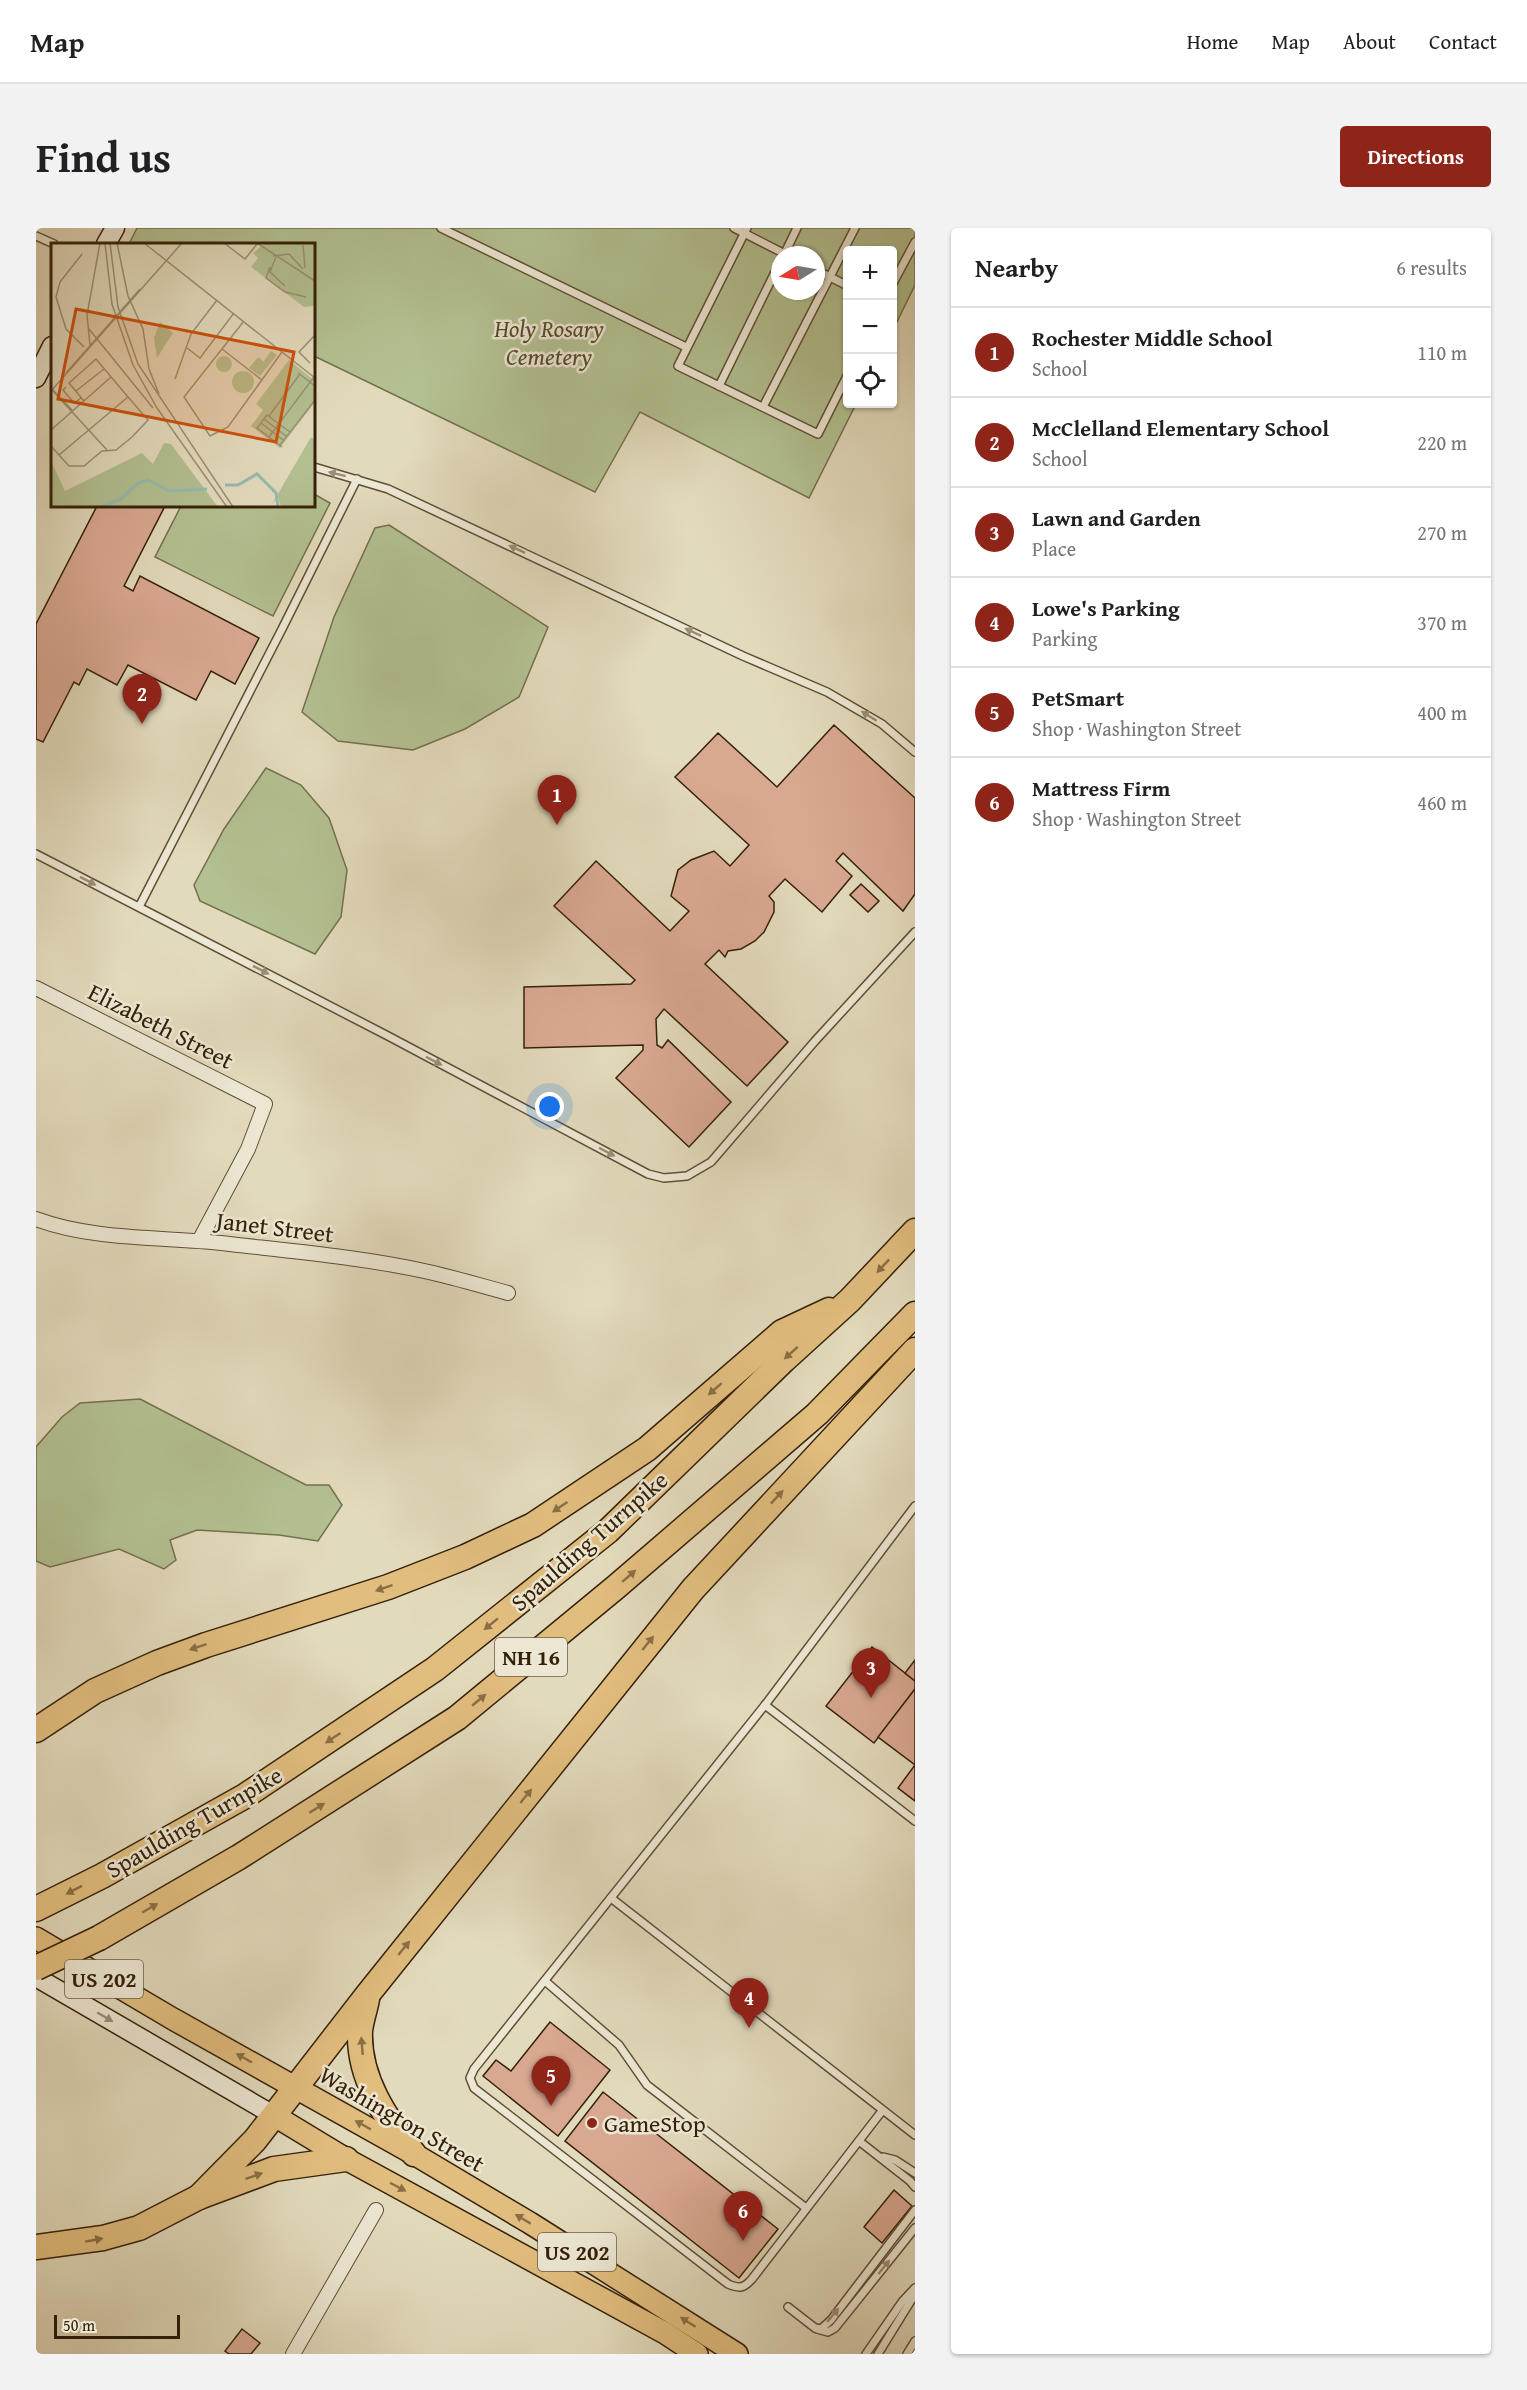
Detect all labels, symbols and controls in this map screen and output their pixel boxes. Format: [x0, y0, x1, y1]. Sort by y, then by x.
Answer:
text: Map [30, 21, 84, 62]
text: Home [1187, 26, 1238, 57]
text: Map [1271, 26, 1310, 57]
text: About [1343, 26, 1396, 57]
text: Contact [1429, 26, 1497, 57]
text: Find us [36, 126, 171, 187]
button: Directions [1340, 126, 1491, 187]
inset map [51, 243, 315, 507]
north arrow [771, 246, 825, 300]
map controls [843, 246, 897, 408]
button: + [843, 246, 897, 300]
text: Nearby [975, 248, 1058, 287]
text: 6 results [1396, 253, 1467, 282]
button: − [843, 300, 897, 354]
park label: Holy Rosary Cemetery [493, 311, 604, 374]
text: Rochester Middle School [1032, 322, 1273, 354]
text: 1 [989, 338, 1000, 367]
text: 110 m [1417, 338, 1467, 367]
button: locate [843, 354, 897, 408]
text: School [1032, 354, 1088, 383]
text: McClelland Elementary School [1032, 412, 1329, 444]
text: 2 [989, 428, 1000, 457]
text: 220 m [1417, 428, 1467, 457]
text: School [1032, 444, 1088, 473]
one-way arrow [328, 469, 346, 479]
text: Lawn and Garden [1032, 502, 1201, 534]
text: 3 [989, 518, 1000, 547]
text: 270 m [1417, 518, 1467, 547]
text: Place [1032, 534, 1076, 563]
one-way arrow [508, 545, 525, 554]
text: Lowe's Parking [1032, 592, 1180, 624]
text: 4 [989, 608, 1000, 637]
text: 370 m [1417, 608, 1467, 637]
text: Parking [1032, 624, 1097, 653]
one-way arrow [685, 628, 702, 637]
pin: 2 [122, 674, 162, 724]
text: PetSmart [1032, 682, 1124, 714]
text: 5 [989, 698, 1000, 727]
text: 400 m [1417, 698, 1467, 727]
one-way arrow [861, 710, 877, 721]
text: Shop · Washington Street [1032, 714, 1241, 743]
text: Mattress Firm [1032, 772, 1170, 804]
pin: 1 [538, 776, 576, 825]
text: 6 [989, 788, 1000, 817]
text: 460 m [1417, 788, 1467, 817]
text: Shop · Washington Street [1032, 804, 1241, 833]
one-way arrow [80, 876, 97, 886]
one-way arrow [253, 966, 270, 975]
street label: Elizabeth Street [82, 974, 240, 1078]
one-way arrow [426, 1056, 443, 1065]
your location [535, 1092, 564, 1121]
one-way arrow [598, 1147, 615, 1156]
street label: Janet Street [211, 1202, 336, 1252]
one-way arrow [876, 1258, 890, 1273]
one-way arrow [784, 1346, 799, 1360]
one-way arrow [708, 1382, 723, 1395]
street label: Spaulding Turnpike [503, 1463, 675, 1619]
one-way arrow [770, 1490, 784, 1505]
one-way arrow [552, 1501, 568, 1512]
one-way arrow [621, 1569, 637, 1582]
one-way arrow [375, 1584, 393, 1594]
one-way arrow [483, 1618, 499, 1631]
one-way arrow [641, 1635, 654, 1651]
road number: NH 16 [495, 1638, 567, 1676]
one-way arrow [189, 1643, 207, 1653]
pin: 3 [852, 1648, 890, 1698]
one-way arrow [471, 1694, 486, 1707]
one-way arrow [325, 1732, 341, 1744]
street label: Spaulding Turnpike [99, 1757, 289, 1887]
one-way arrow [519, 1788, 531, 1803]
one-way arrow [309, 1803, 325, 1814]
one-way arrow [66, 1885, 83, 1894]
one-way arrow [141, 1904, 158, 1914]
one-way arrow [398, 1940, 411, 1956]
road number: US 202 [65, 1960, 143, 1998]
pin: 4 [730, 1978, 768, 2028]
one-way arrow [97, 2011, 113, 2022]
one-way arrow [357, 2037, 367, 2056]
one-way arrow [235, 2054, 252, 2064]
pin: 5 [532, 2056, 570, 2106]
street label: Washington Street [313, 2057, 492, 2181]
place label: GameStop [604, 2106, 706, 2141]
marker: GameStop [585, 2116, 599, 2130]
one-way arrow [354, 2120, 371, 2130]
one-way arrow [245, 2171, 263, 2180]
one-way arrow [390, 2182, 407, 2192]
pin: 6 [724, 2192, 762, 2241]
one-way arrow [515, 2213, 531, 2224]
road number: US 202 [538, 2233, 616, 2271]
one-way arrow [85, 2235, 104, 2244]
one-way arrow [877, 2259, 890, 2275]
one-way arrow [826, 2308, 839, 2323]
scale bar [54, 2312, 180, 2340]
text: 50 m [63, 2313, 95, 2337]
one-way arrow [680, 2316, 696, 2327]

